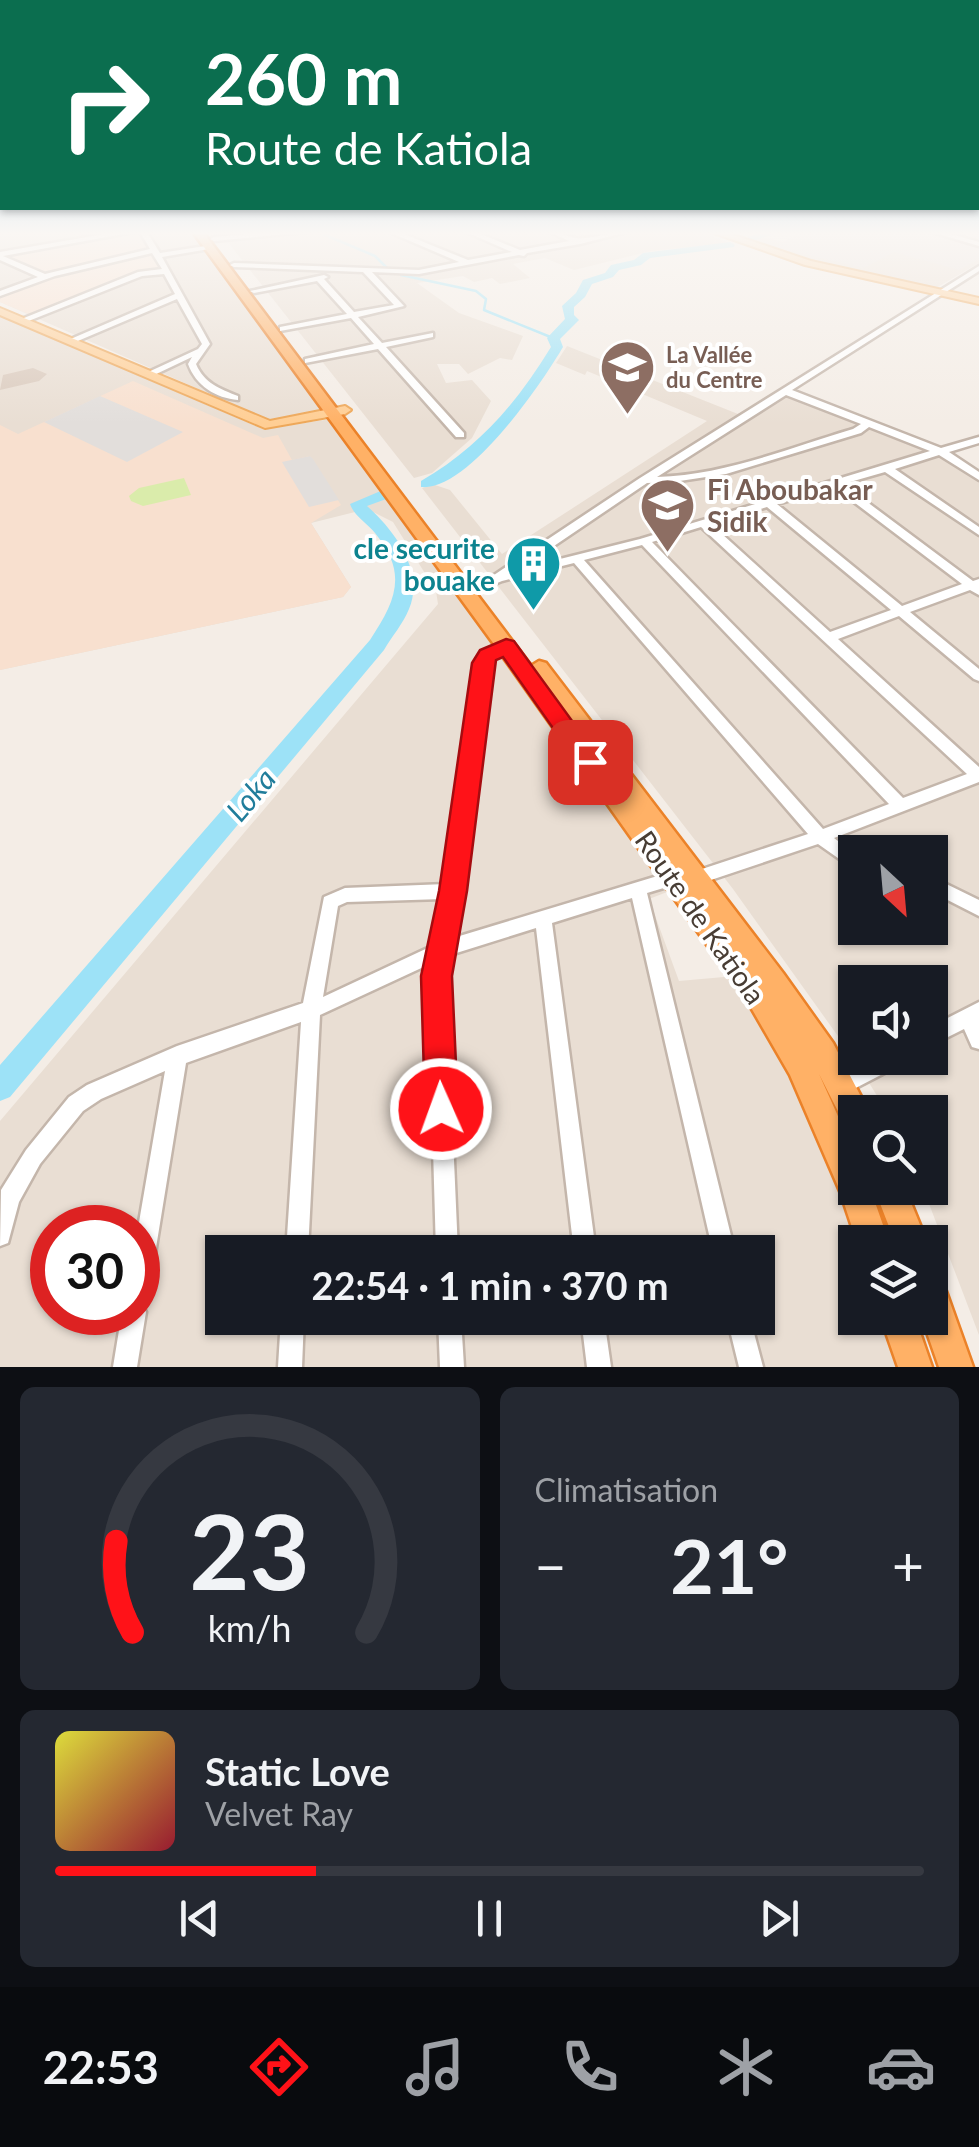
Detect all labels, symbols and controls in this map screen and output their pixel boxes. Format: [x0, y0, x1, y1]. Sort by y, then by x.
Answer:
text: 260 m [205, 36, 402, 120]
icon: right [40, 40, 170, 170]
text: Route de Katiola [205, 121, 532, 175]
school or university icon: La Vallée du Centre [597, 337, 657, 416]
place label: La Vallée du Centre [666, 341, 763, 393]
place label: Fi Aboubakar Sidik [707, 472, 873, 538]
school or university icon: Fi Aboubakar Sidik [638, 475, 698, 554]
place label: cle securite bouake [353, 531, 495, 597]
building icon: cle securite bouake [504, 534, 564, 613]
pin [548, 720, 633, 805]
icon: arrive [563, 735, 618, 790]
water label: Loka [218, 760, 282, 828]
street label: Route de Katiola [629, 824, 773, 1010]
north arrow [838, 835, 948, 945]
map controls [838, 835, 948, 1335]
button: sound [838, 965, 948, 1075]
position arrow [389, 1057, 493, 1161]
button: search [838, 1095, 948, 1205]
speed limit sign: 30 [30, 1205, 160, 1335]
button: layers [838, 1225, 948, 1335]
text: 22:54 · 1 min · 370 m [311, 1262, 669, 1308]
text: Climatisation [535, 1470, 718, 1509]
text: 23 [189, 1487, 310, 1612]
text: 21° [670, 1520, 788, 1610]
text: − [535, 1532, 566, 1598]
text: + [892, 1532, 924, 1598]
text: km/h [208, 1607, 292, 1650]
text: Static Love [205, 1748, 390, 1794]
text: Velvet Ray [205, 1794, 353, 1833]
icon: previous [172, 1891, 227, 1946]
icon: pause [462, 1891, 517, 1946]
icon: next [752, 1891, 807, 1946]
icon: directions [244, 2032, 314, 2102]
icon: music [400, 2032, 470, 2102]
icon: phone [555, 2032, 625, 2102]
icon: climate [711, 2032, 781, 2102]
icon: car [866, 2032, 936, 2102]
text: 22:53 [43, 2040, 159, 2094]

